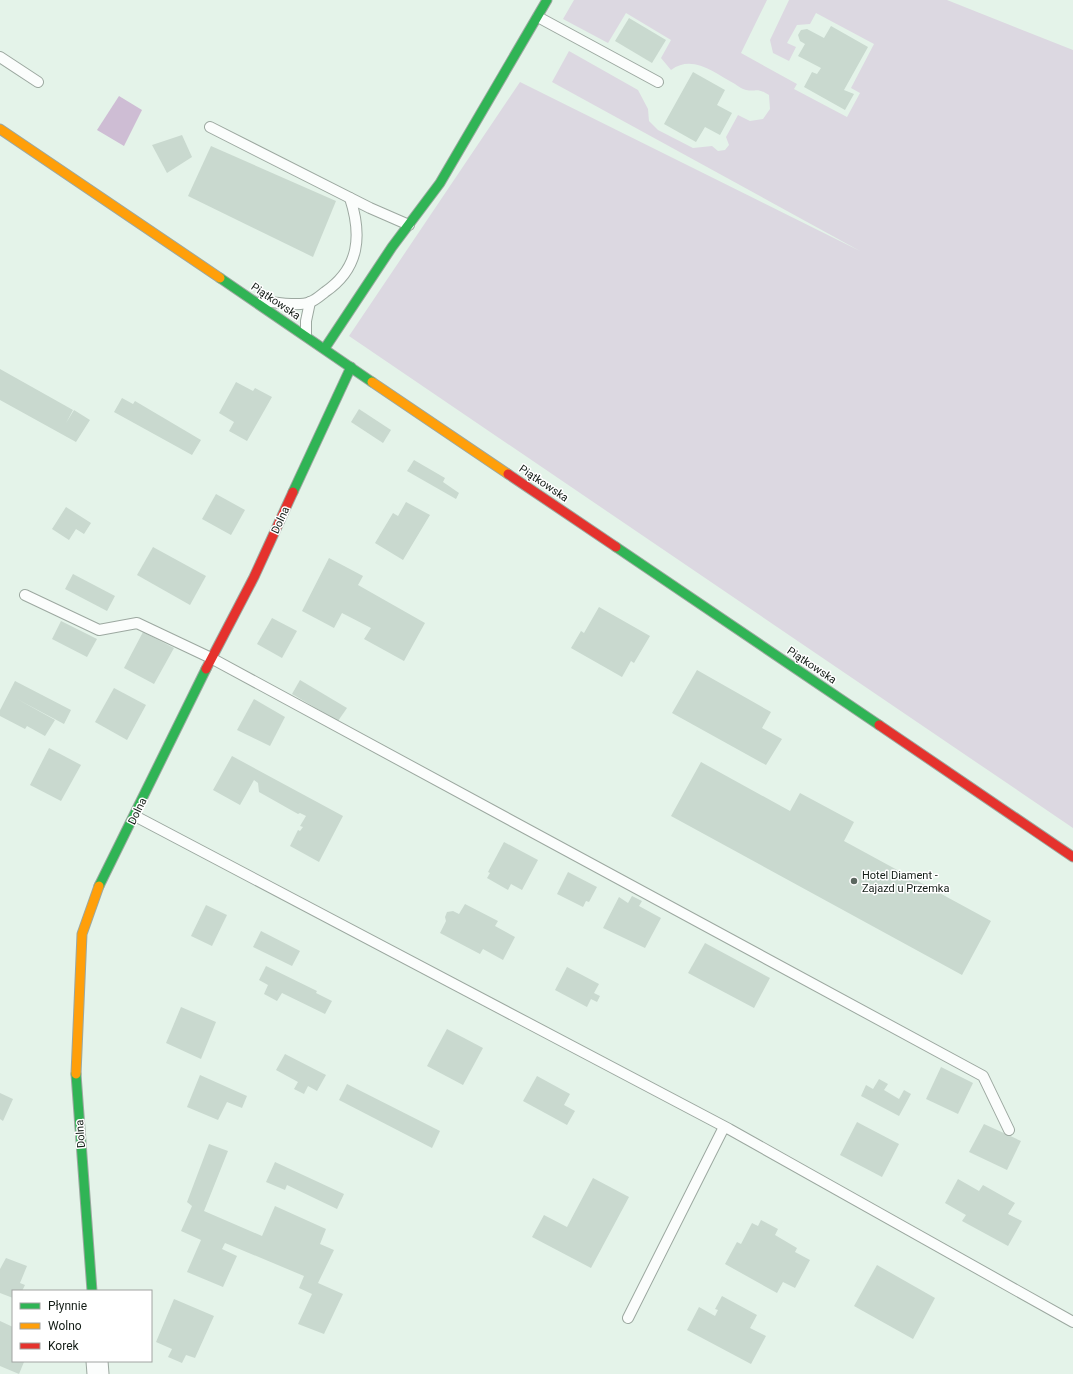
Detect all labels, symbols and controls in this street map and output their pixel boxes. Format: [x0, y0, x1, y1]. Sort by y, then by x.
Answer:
street label: Piątkowska [249, 280, 303, 323]
street label: Piątkowska [517, 462, 571, 505]
street label: Dolna [269, 505, 292, 536]
street label: Piątkowska [785, 644, 839, 687]
street label: Dolna [125, 796, 149, 827]
place label: Hotel Diament - Zajazd u Przemka [862, 869, 949, 895]
marker: Hotel Diament - Zajazd u Przemka [849, 876, 859, 886]
street label: Dolna [73, 1119, 88, 1149]
legend [12, 1290, 152, 1362]
text: Płynnie [48, 1299, 87, 1313]
text: Wolno [48, 1319, 82, 1333]
text: Korek [48, 1339, 80, 1353]

